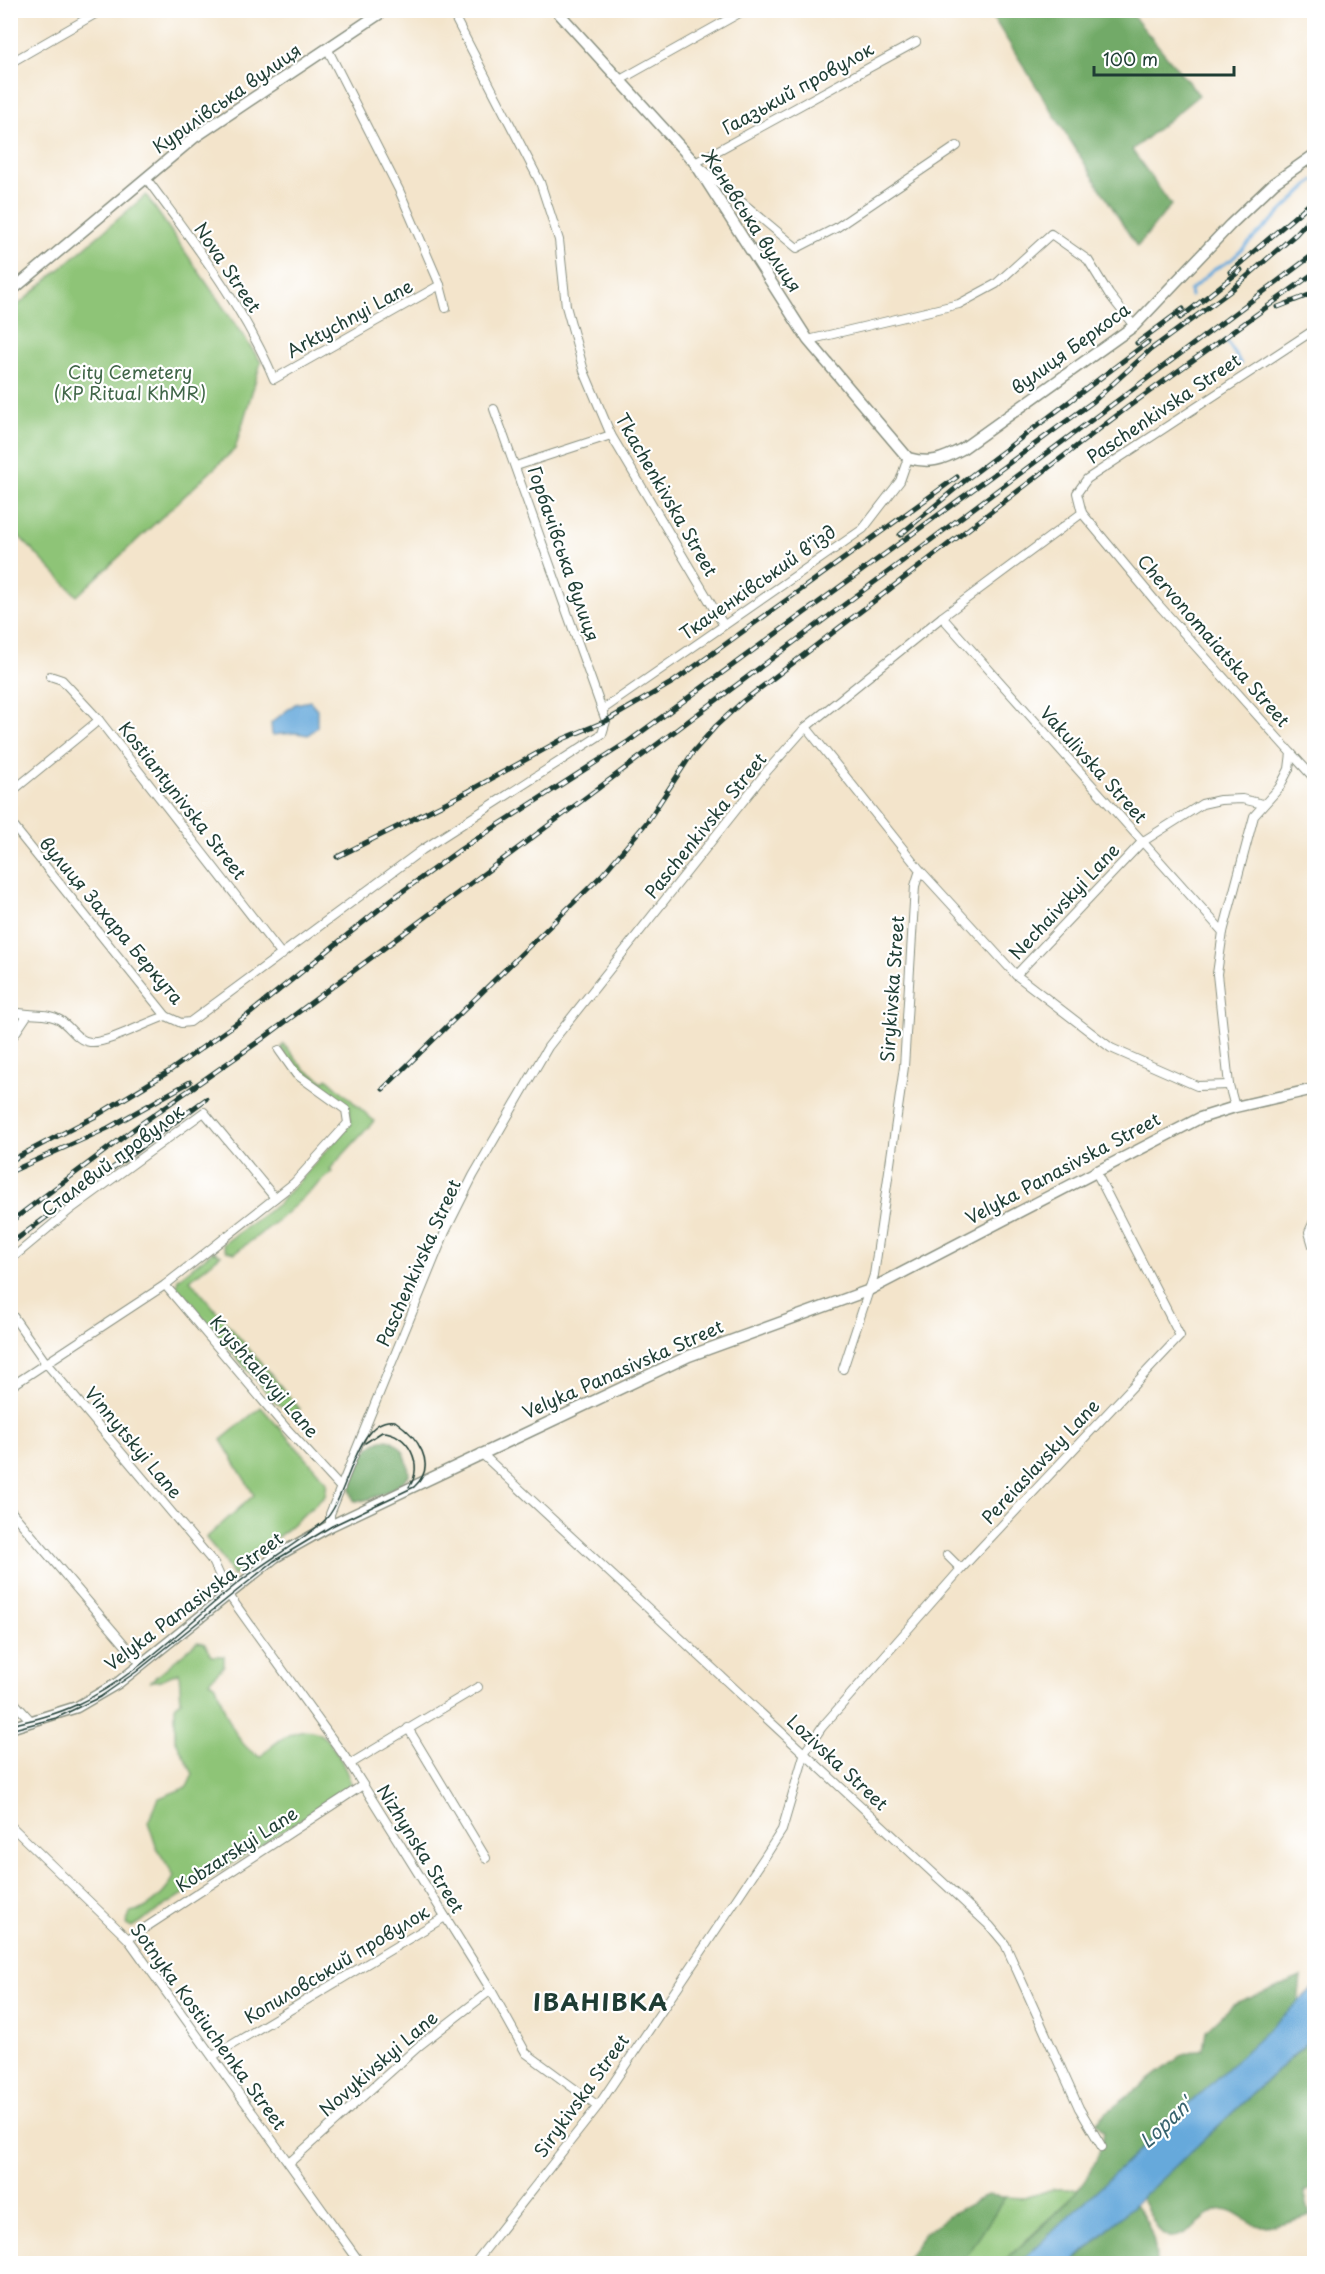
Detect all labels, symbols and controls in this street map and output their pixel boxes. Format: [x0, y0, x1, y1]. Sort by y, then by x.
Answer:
street label: Гаазький провулок [717, 35, 878, 141]
street label: Курилівська вулиця [146, 36, 306, 159]
scale bar [1094, 39, 1234, 77]
text: 100 m [1103, 45, 1158, 72]
street label: Женевська вулиця [696, 143, 809, 297]
street label: Nova Street [188, 217, 268, 318]
street label: Arktychnyi Lane [281, 272, 418, 364]
street label: вулиця Беркоса [1005, 295, 1136, 400]
street label: Paschenkivska Street [1081, 346, 1246, 469]
park label: City Cemetery (KP Ritual KhMR) [54, 358, 206, 406]
street label: Tkachenkivska Street [609, 408, 725, 581]
street label: Горбачівська вулиця [522, 462, 607, 645]
street label: Ткаченківський в'їзд [673, 518, 841, 646]
street label: Chervonomaiatska Street [1131, 548, 1297, 732]
street label: Vakulivska Street [1034, 699, 1154, 829]
street label: Kostiantynivska Street [113, 715, 254, 885]
street label: Paschenkivska Street [638, 746, 772, 904]
street label: вулиця Захара Беркута [34, 830, 191, 1010]
street label: Nechaivskyi Lane [1002, 836, 1125, 965]
street label: Sirykivska Street [873, 915, 910, 1063]
street label: Сталевий провулок [35, 1097, 189, 1222]
street label: Velyka Panasivska Street [960, 1105, 1165, 1231]
street label: Paschenkivska Street [369, 1174, 467, 1350]
street label: Kryshtalevyi Lane [204, 1309, 326, 1443]
street label: Velyka Panasivska Street [518, 1312, 727, 1425]
street label: Vinnytskyi Lane [79, 1380, 189, 1504]
street label: Pereiaslavsky Lane [975, 1392, 1105, 1530]
street label: Velyka Panasivska Street [98, 1525, 288, 1677]
street label: Lozivska Street [781, 1708, 895, 1816]
street label: Nizhynska Street [371, 1779, 472, 1918]
street label: Kobzarskyi Lane [170, 1799, 302, 1898]
street label: Копиловський провулок [239, 1898, 434, 2030]
street label: Sotnyka Kostiuchenka Street [125, 1917, 294, 2135]
district label: ІВАНІВКА [533, 1983, 669, 2019]
street label: Novykivskyi Lane [313, 2004, 443, 2122]
street label: Sirykivska Street [527, 2028, 635, 2162]
water label: Lopan' [1132, 2088, 1201, 2155]

